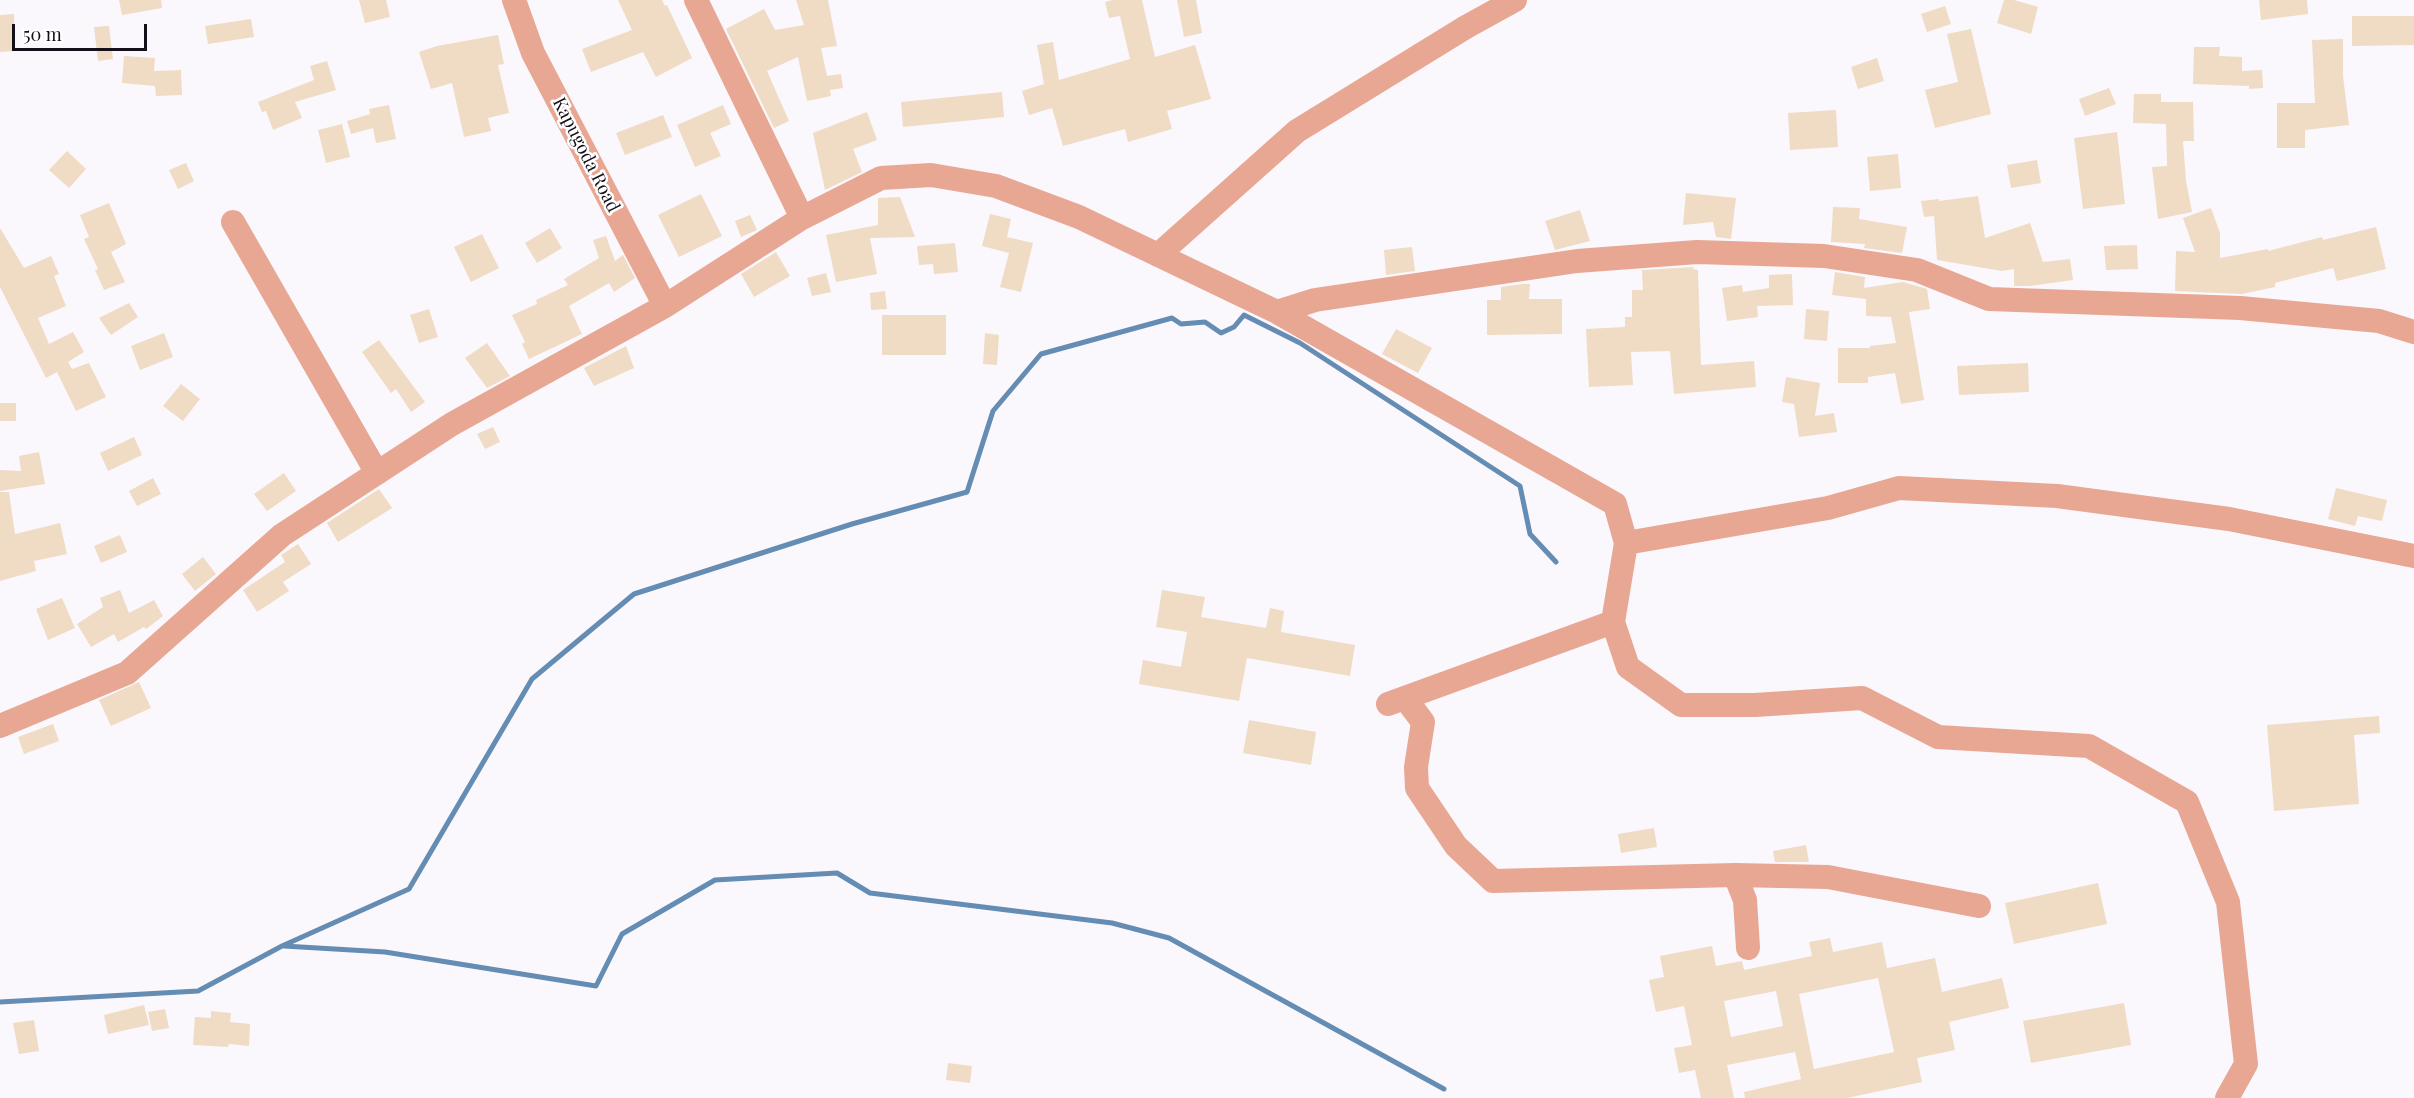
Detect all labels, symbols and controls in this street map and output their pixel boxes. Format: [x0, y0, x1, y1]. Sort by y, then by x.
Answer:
scale bar [15, 12, 150, 50]
text: 50 m [23, 22, 62, 46]
street label: Kapugoda Road [548, 94, 624, 216]

